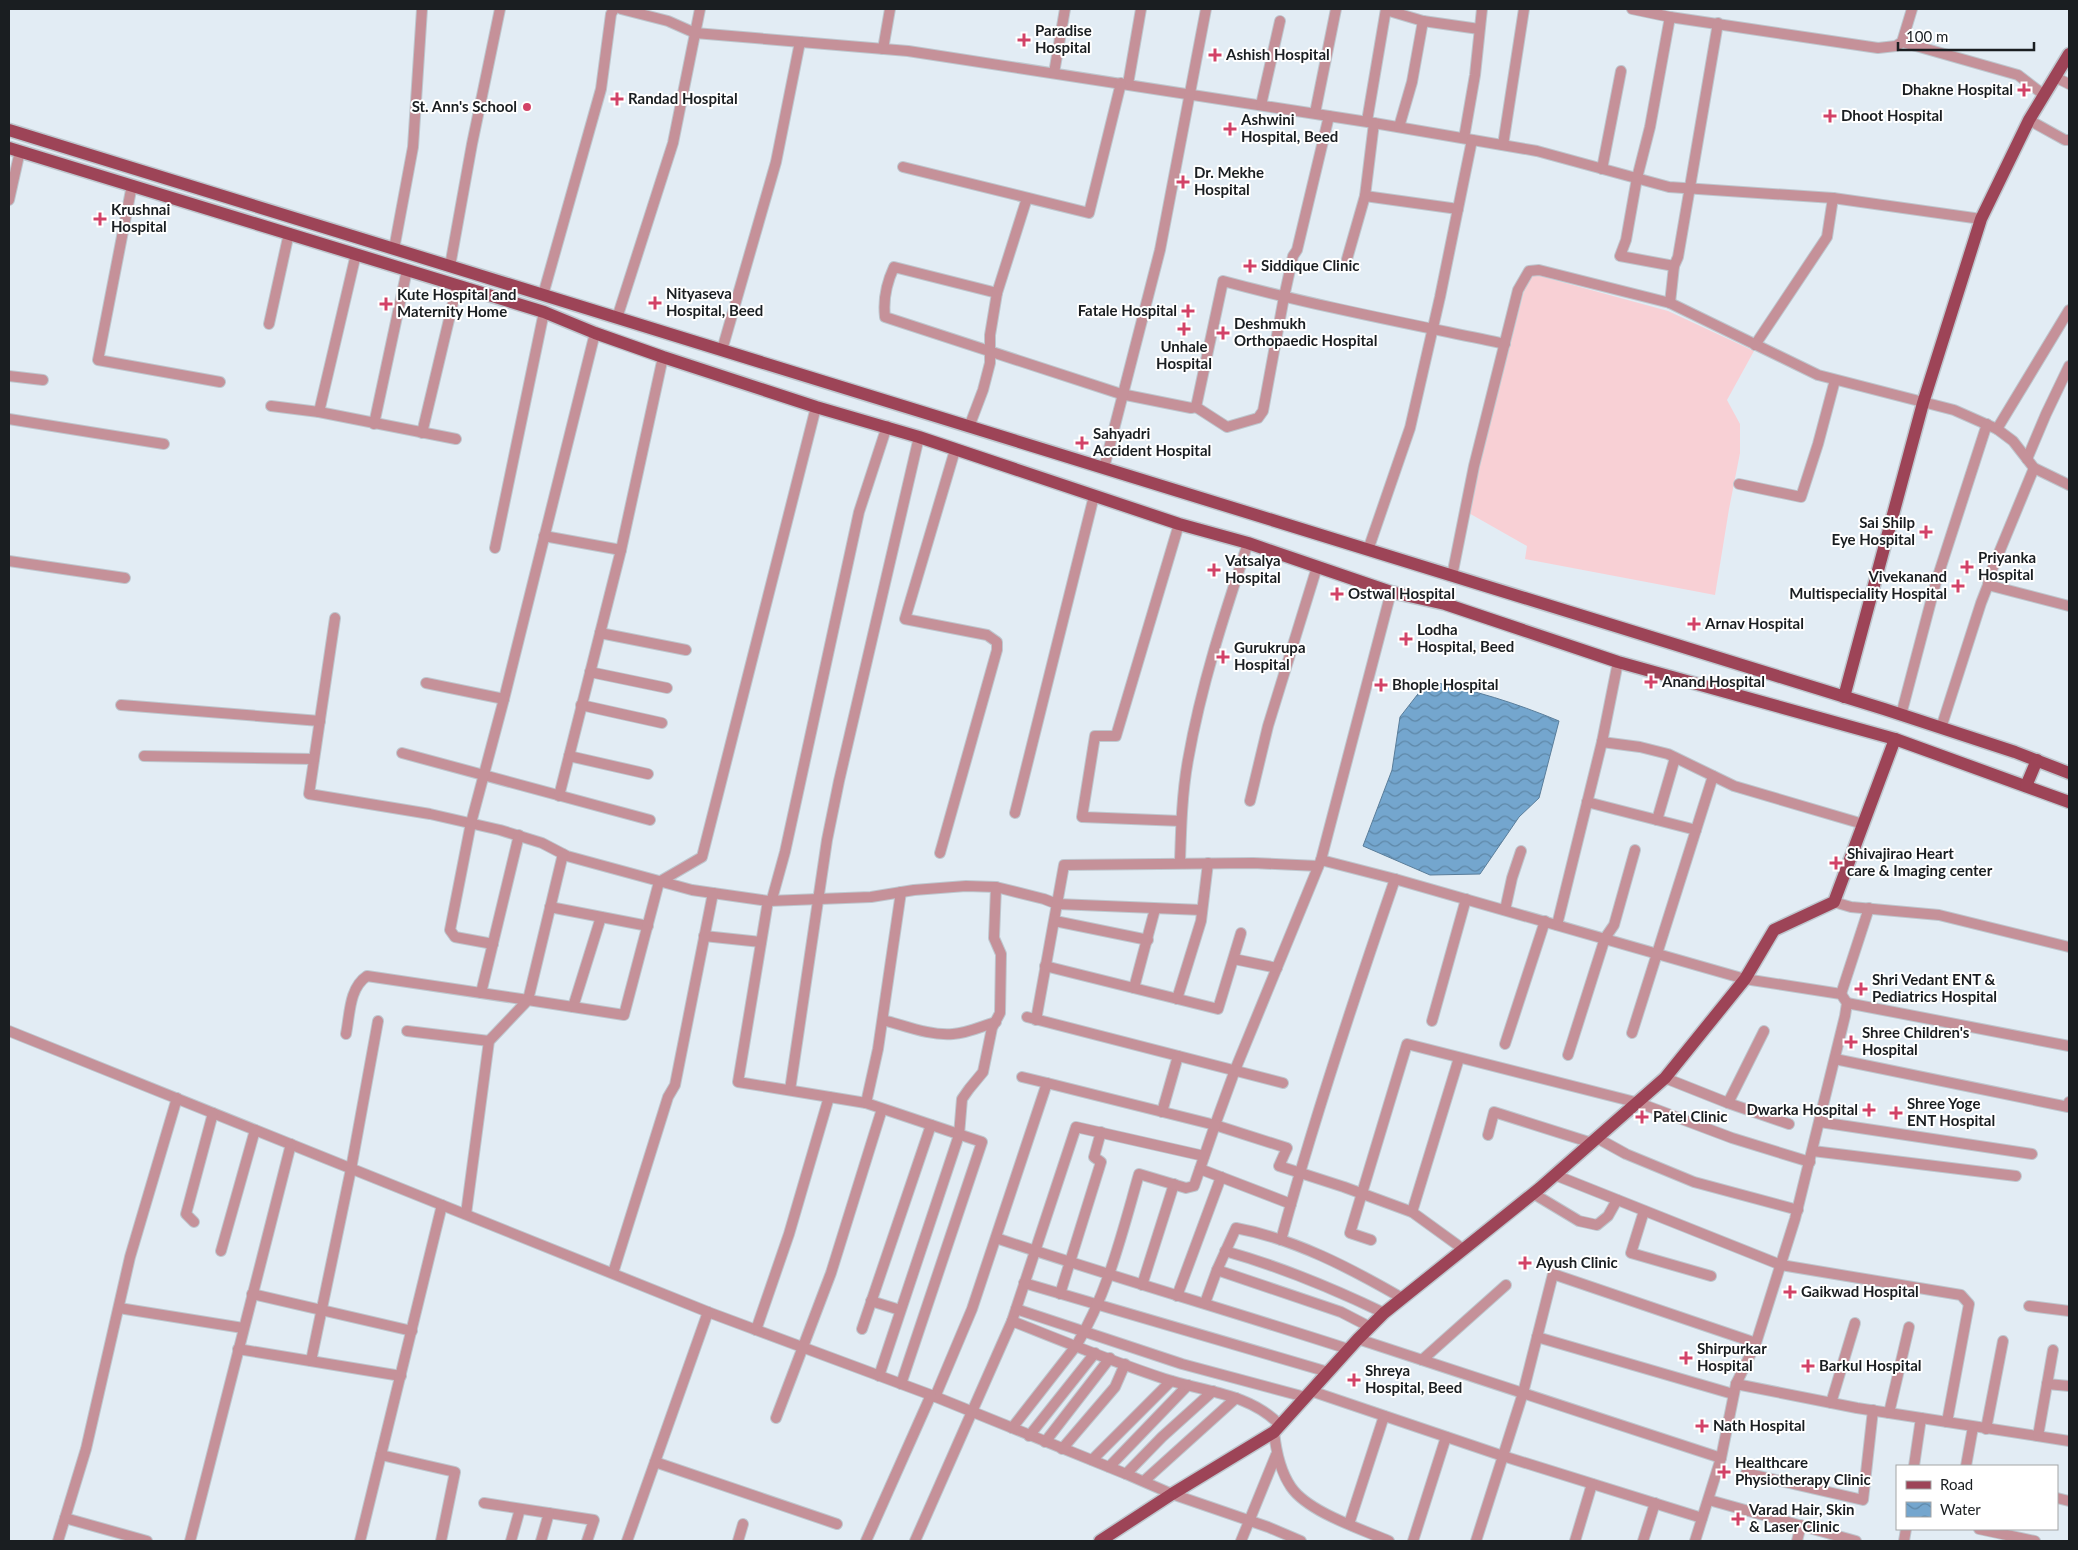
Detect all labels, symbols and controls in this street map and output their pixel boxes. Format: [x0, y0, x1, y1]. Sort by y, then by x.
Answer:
scale bar [1898, 20, 2034, 52]
place label: Paradise Hospital [1035, 21, 1092, 56]
text: 100 m [1906, 27, 1948, 45]
marker: Paradise Hospital [1017, 33, 1031, 47]
place label: Ashish Hospital [1225, 45, 1330, 63]
marker: Ashish Hospital [1208, 48, 1222, 62]
place label: Dhakne Hospital [1902, 80, 2013, 98]
marker: Dhakne Hospital [2017, 83, 2031, 97]
place label: Randad Hospital [628, 89, 738, 107]
marker: Randad Hospital [610, 92, 624, 106]
place label: St. Ann's School [412, 97, 517, 115]
marker: St. Ann's School [521, 101, 533, 113]
place label: Dhoot Hospital [1841, 106, 1943, 124]
marker: Dhoot Hospital [1823, 109, 1837, 123]
place label: Ashwini Hospital, Beed [1240, 110, 1338, 145]
marker: Ashwini Hospital, Beed [1223, 122, 1237, 136]
place label: Dr. Mekhe Hospital [1194, 163, 1264, 198]
marker: Dr. Mekhe Hospital [1176, 175, 1190, 189]
place label: Krushnai Hospital [111, 200, 170, 235]
marker: Krushnai Hospital [93, 212, 107, 226]
place label: Siddique Clinic [1261, 256, 1359, 274]
marker: Siddique Clinic [1243, 259, 1257, 273]
place label: Nityaseva Hospital, Beed [666, 284, 763, 319]
place label: Kute Hospital and Maternity Home [397, 285, 517, 320]
marker: Nityaseva Hospital, Beed [648, 296, 662, 310]
marker: Kute Hospital and Maternity Home [379, 297, 393, 311]
place label: Fatale Hospital [1078, 301, 1177, 319]
marker: Fatale Hospital [1181, 304, 1195, 318]
place label: Deshmukh Orthopaedic Hospital [1234, 314, 1377, 349]
marker: Unhale Hospital [1177, 322, 1191, 336]
marker: Deshmukh Orthopaedic Hospital [1216, 326, 1230, 340]
place label: Unhale Hospital [1156, 337, 1212, 372]
place label: Sahyadri Accident Hospital [1092, 424, 1211, 459]
marker: Sahyadri Accident Hospital [1075, 436, 1089, 450]
place label: Sai Shilp Eye Hospital [1832, 513, 1915, 548]
marker: Sai Shilp Eye Hospital [1919, 525, 1933, 539]
place label: Priyanka Hospital [1978, 548, 2036, 583]
place label: Vatsalya Hospital [1224, 551, 1281, 586]
marker: Priyanka Hospital [1960, 560, 1974, 574]
marker: Vatsalya Hospital [1207, 563, 1221, 577]
place label: Vivekanand Multispeciality Hospital [1789, 567, 1947, 602]
marker: Vivekanand Multispeciality Hospital [1951, 579, 1965, 593]
place label: Ostwal Hospital [1348, 584, 1455, 602]
marker: Ostwal Hospital [1330, 587, 1344, 601]
place label: Arnav Hospital [1704, 614, 1804, 632]
marker: Arnav Hospital [1687, 617, 1701, 631]
place label: Lodha Hospital, Beed [1417, 620, 1514, 655]
marker: Lodha Hospital, Beed [1399, 632, 1413, 646]
place label: Gurukrupa Hospital [1234, 638, 1306, 673]
marker: Gurukrupa Hospital [1216, 650, 1230, 664]
place label: Anand Hospital [1661, 672, 1765, 690]
place label: Bhople Hospital [1392, 675, 1499, 693]
marker: Anand Hospital [1644, 675, 1658, 689]
marker: Bhople Hospital [1374, 678, 1388, 692]
place label: Shivajirao Heart care & Imaging center [1847, 844, 1993, 879]
marker: Shivajirao Heart care & Imaging center [1829, 856, 1843, 870]
place label: Shri Vedant ENT & Pediatrics Hospital [1872, 970, 1997, 1005]
marker: Shri Vedant ENT & Pediatrics Hospital [1854, 982, 1868, 996]
place label: Shree Children's Hospital [1862, 1023, 1970, 1058]
marker: Shree Children's Hospital [1844, 1035, 1858, 1049]
place label: Shree Yoge ENT Hospital [1907, 1094, 1995, 1129]
place label: Dwarka Hospital [1746, 1100, 1858, 1118]
marker: Dwarka Hospital [1862, 1103, 1876, 1117]
marker: Shree Yoge ENT Hospital [1889, 1106, 1903, 1120]
place label: Patel Clinic [1653, 1107, 1727, 1125]
marker: Patel Clinic [1635, 1110, 1649, 1124]
place label: Ayush Clinic [1535, 1253, 1618, 1271]
marker: Ayush Clinic [1518, 1256, 1532, 1270]
place label: Gaikwad Hospital [1801, 1282, 1919, 1300]
marker: Gaikwad Hospital [1783, 1285, 1797, 1299]
place label: Shirpurkar Hospital [1697, 1339, 1767, 1374]
marker: Shirpurkar Hospital [1679, 1351, 1693, 1365]
place label: Barkul Hospital [1819, 1356, 1922, 1374]
marker: Barkul Hospital [1801, 1359, 1815, 1373]
place label: Shreya Hospital, Beed [1365, 1361, 1462, 1396]
marker: Shreya Hospital, Beed [1347, 1373, 1361, 1387]
place label: Nath Hospital [1713, 1416, 1805, 1434]
marker: Nath Hospital [1695, 1419, 1709, 1433]
place label: Healthcare Physiotherapy Clinic [1735, 1453, 1871, 1488]
marker: Healthcare Physiotherapy Clinic [1717, 1465, 1731, 1479]
legend [1896, 1465, 2058, 1530]
text: Road [1940, 1475, 1973, 1493]
place label: Varad Hair, Skin & Laser Clinic [1748, 1500, 1855, 1535]
text: Water [1940, 1500, 1981, 1518]
marker: Varad Hair, Skin & Laser Clinic [1731, 1512, 1745, 1526]

